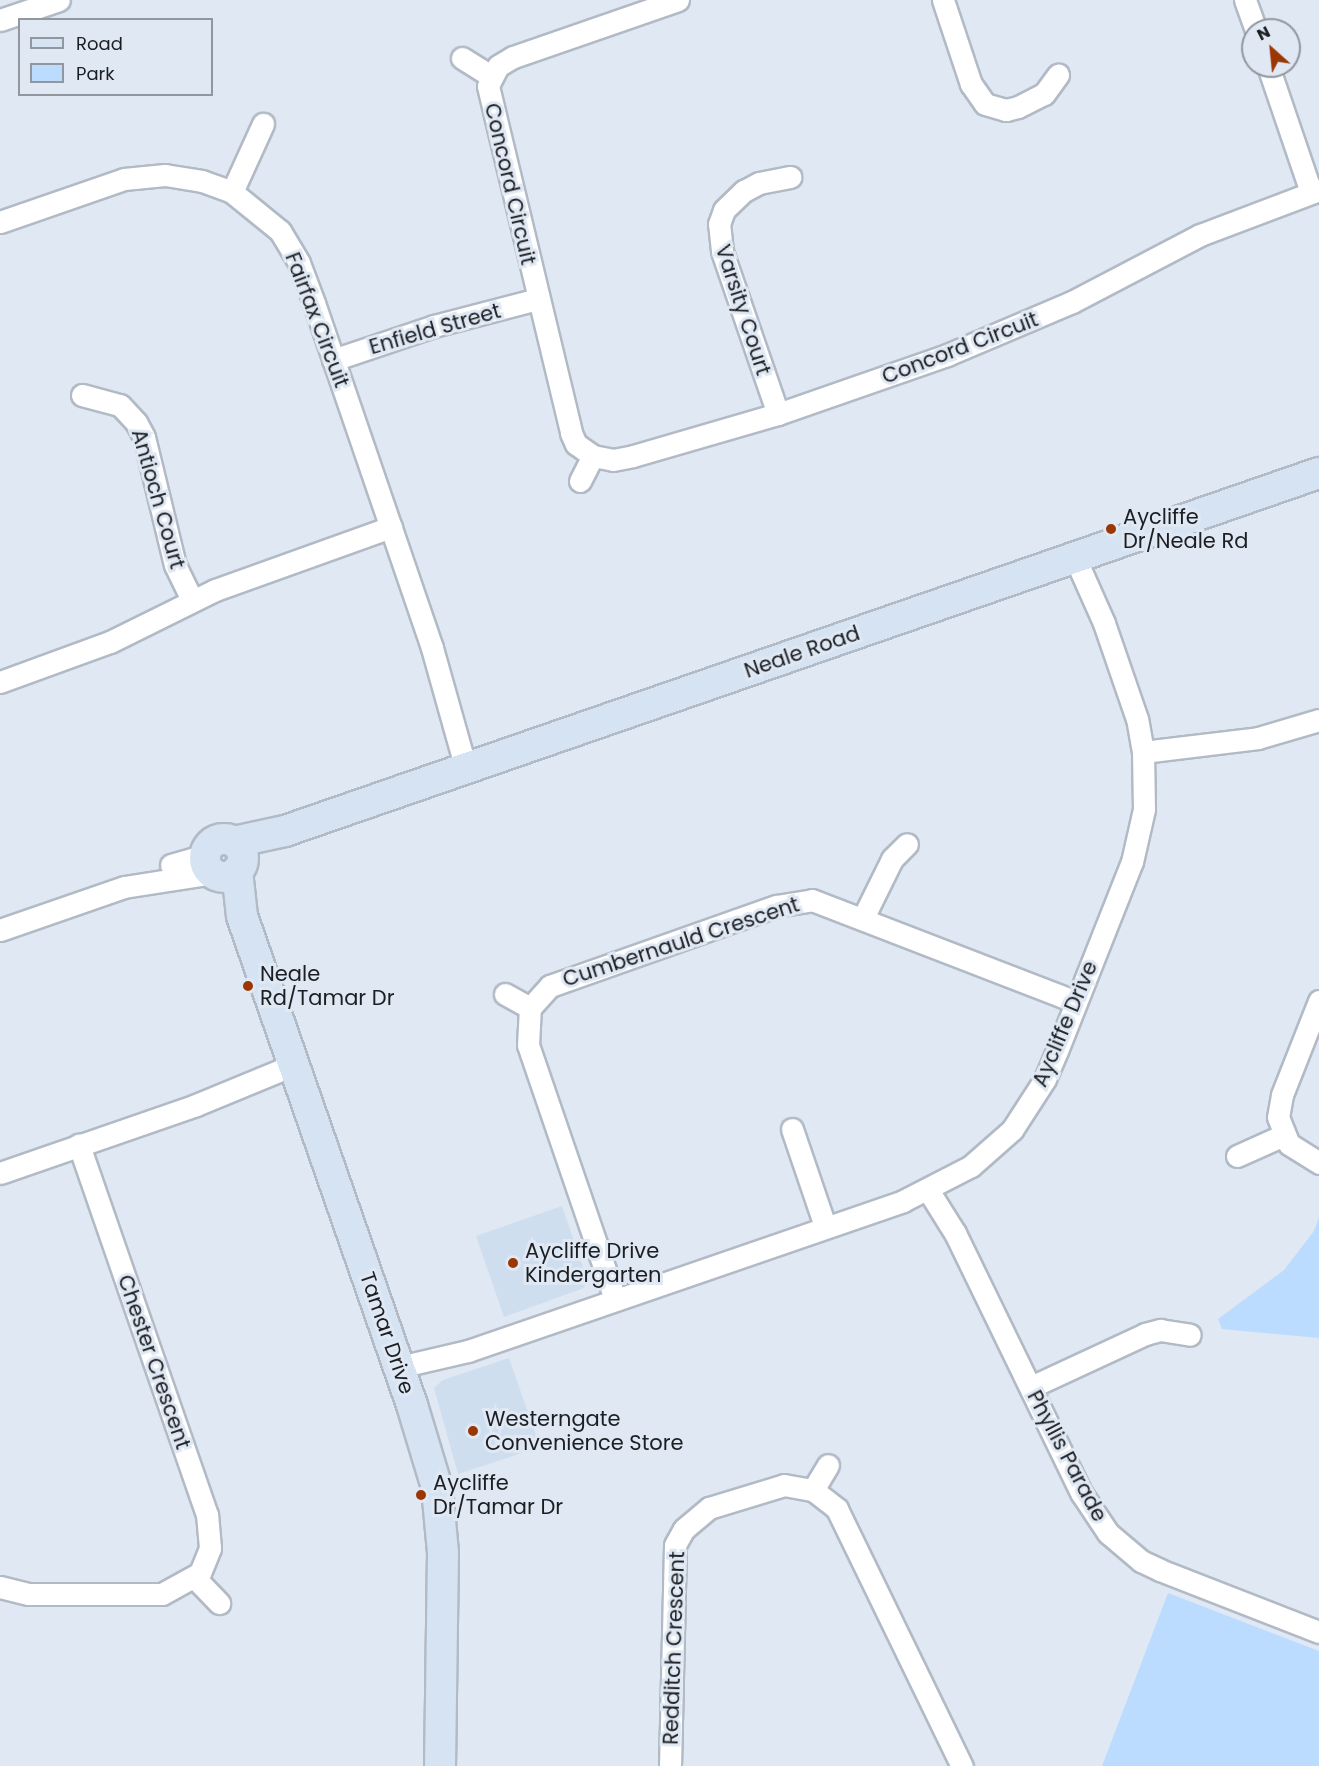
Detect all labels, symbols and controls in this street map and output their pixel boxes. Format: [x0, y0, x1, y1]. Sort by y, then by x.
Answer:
legend [18, 18, 213, 96]
north arrow [1241, 18, 1301, 78]
text: N [1253, 20, 1274, 46]
text: Road [76, 31, 123, 56]
text: Park [76, 61, 115, 86]
street label: Concord Circuit [479, 101, 541, 267]
street label: Varsity Court [710, 241, 776, 379]
street label: Fairfax Circuit [280, 249, 354, 391]
street label: Enfield Street [366, 298, 504, 360]
street label: Concord Circuit [878, 307, 1042, 389]
street label: Antioch Court [126, 426, 190, 572]
place label: Aycliffe Dr/Neale Rd [1123, 504, 1248, 554]
marker: Aycliffe Dr/Neale Rd [1104, 522, 1118, 536]
street label: Neale Road [741, 620, 863, 684]
street label: Cumbernauld Crescent [560, 892, 802, 992]
street label: Aycliffe Drive [1027, 957, 1103, 1091]
place label: Neale Rd/Tamar Dr [260, 961, 394, 1011]
marker: Neale Rd/Tamar Dr [241, 979, 255, 993]
place label: Aycliffe Drive Kindergarten [525, 1238, 662, 1288]
marker: Aycliffe Drive Kindergarten [506, 1256, 520, 1270]
street label: Tamar Drive [354, 1269, 420, 1397]
street label: Chester Crescent [112, 1272, 196, 1452]
street label: Phyllis Parade [1022, 1386, 1112, 1526]
place label: Westerngate Convenience Store [485, 1406, 684, 1456]
marker: Westerngate Convenience Store [466, 1424, 480, 1438]
place label: Aycliffe Dr/Tamar Dr [433, 1470, 563, 1520]
marker: Aycliffe Dr/Tamar Dr [414, 1488, 428, 1502]
street label: Redditch Crescent [658, 1551, 690, 1745]

